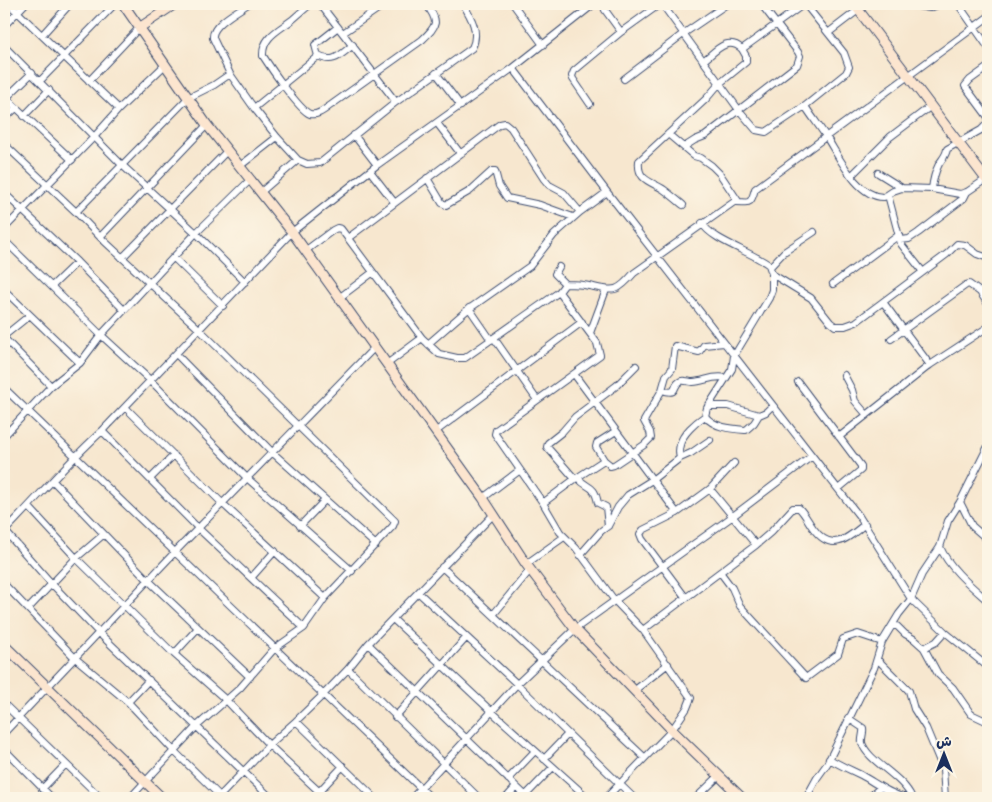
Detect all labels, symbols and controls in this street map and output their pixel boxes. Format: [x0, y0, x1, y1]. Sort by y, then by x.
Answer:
north arrow [920, 730, 970, 780]
text: ش [936, 732, 952, 750]

